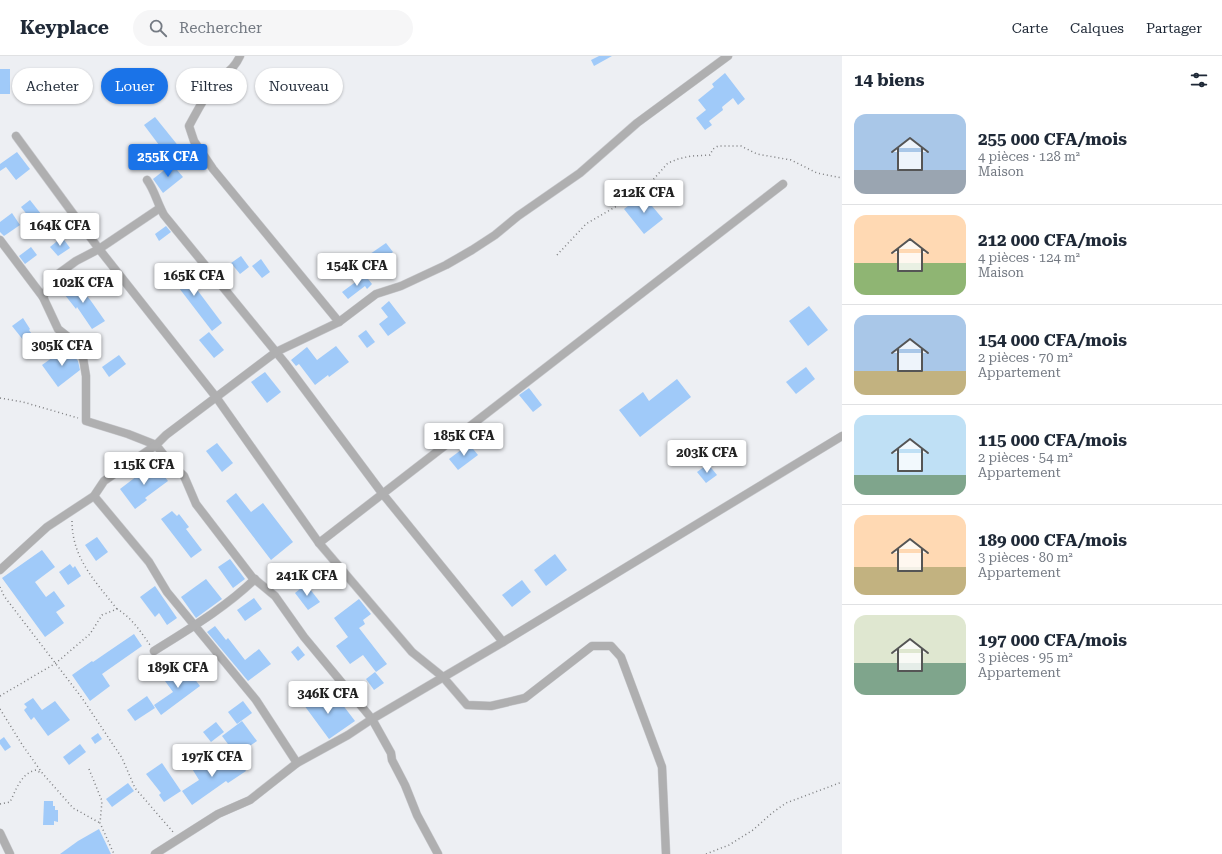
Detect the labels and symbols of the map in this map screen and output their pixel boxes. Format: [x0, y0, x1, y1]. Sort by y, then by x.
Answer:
pin: 255K CFA [127, 144, 209, 178]
pin: 212K CFA [603, 180, 685, 214]
pin: 164K CFA [19, 213, 101, 247]
pin: 154K CFA [316, 253, 398, 287]
pin: 165K CFA [153, 263, 235, 297]
pin: 102K CFA [42, 270, 124, 304]
pin: 305K CFA [21, 333, 103, 367]
pin: 185K CFA [423, 423, 505, 457]
pin: 203K CFA [666, 440, 748, 474]
pin: 115K CFA [103, 452, 185, 486]
pin: 241K CFA [266, 563, 348, 597]
pin: 189K CFA [137, 655, 219, 689]
pin: 346K CFA [287, 681, 369, 715]
pin: 197K CFA [171, 744, 253, 778]

